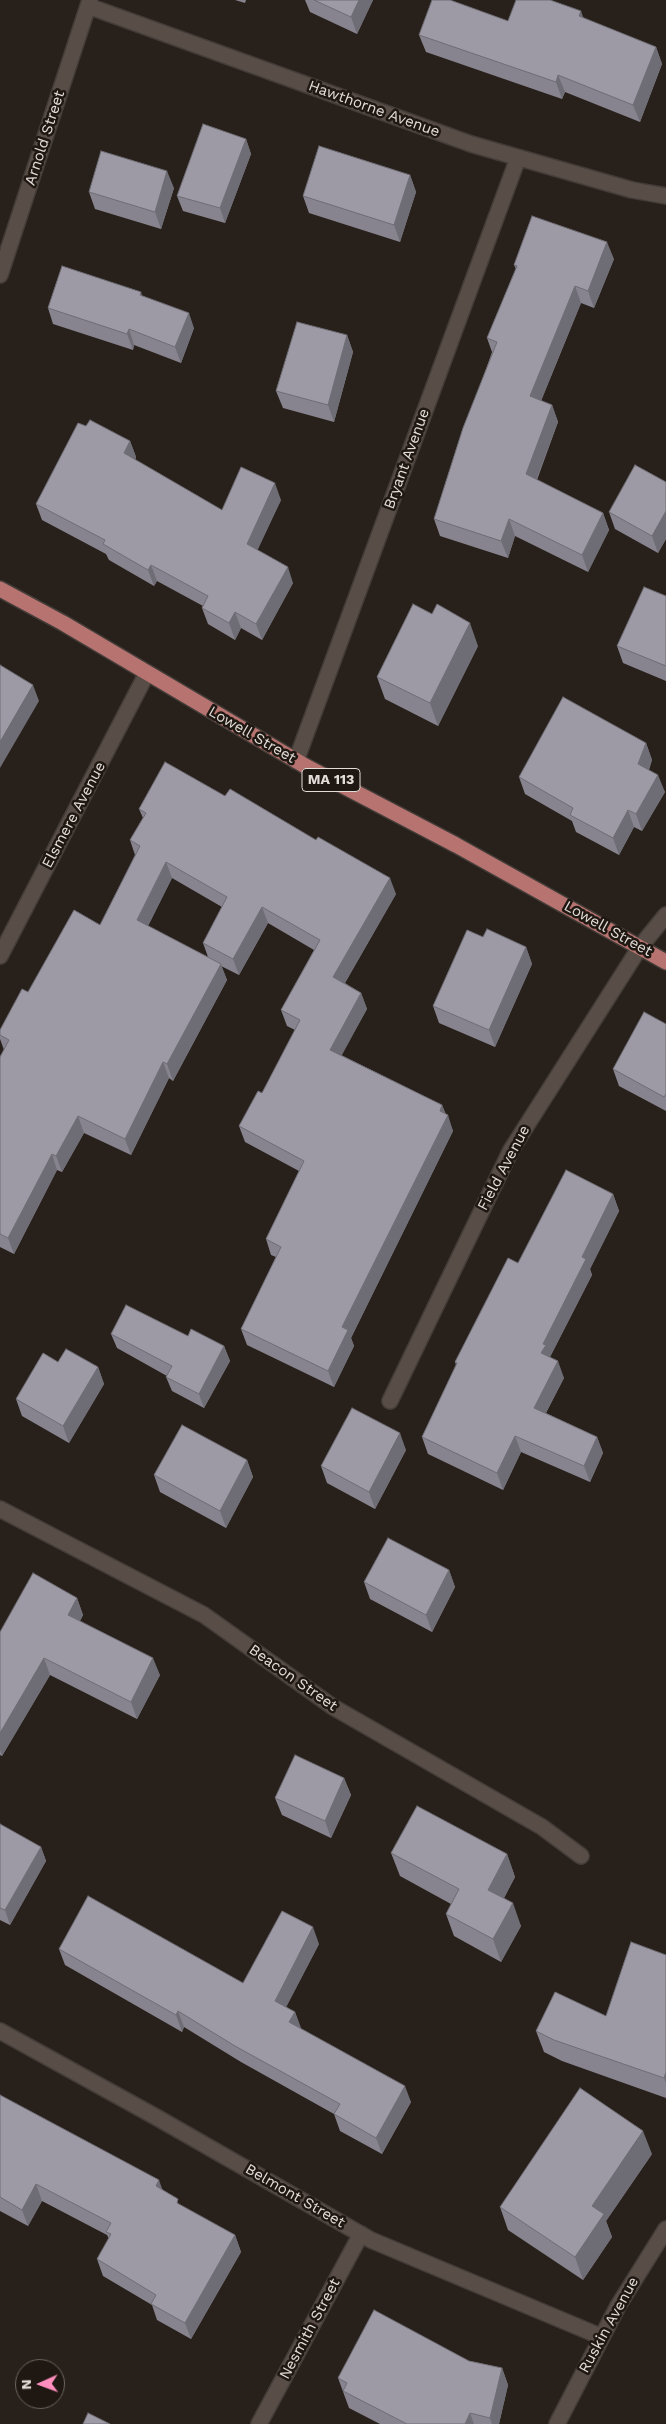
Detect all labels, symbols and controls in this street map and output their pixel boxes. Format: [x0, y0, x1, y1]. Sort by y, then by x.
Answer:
street label: Hawthorne Avenue [306, 77, 442, 141]
street label: Arnold Street [21, 88, 69, 188]
street label: Bryant Avenue [380, 406, 434, 512]
street label: Lowell Street [205, 703, 299, 767]
street label: Elsmere Avenue [38, 759, 110, 871]
road number: MA 113 [302, 768, 360, 792]
street label: Lowell Street [561, 897, 655, 961]
street label: Field Avenue [474, 1122, 534, 1214]
street label: Beacon Street [245, 1641, 341, 1715]
street label: Belmont Street [242, 2160, 348, 2232]
street label: Ruskin Avenue [575, 2274, 643, 2376]
street label: Nesmith Street [276, 2276, 344, 2382]
north arrow [15, 2359, 65, 2409]
text: N [18, 2379, 34, 2390]

